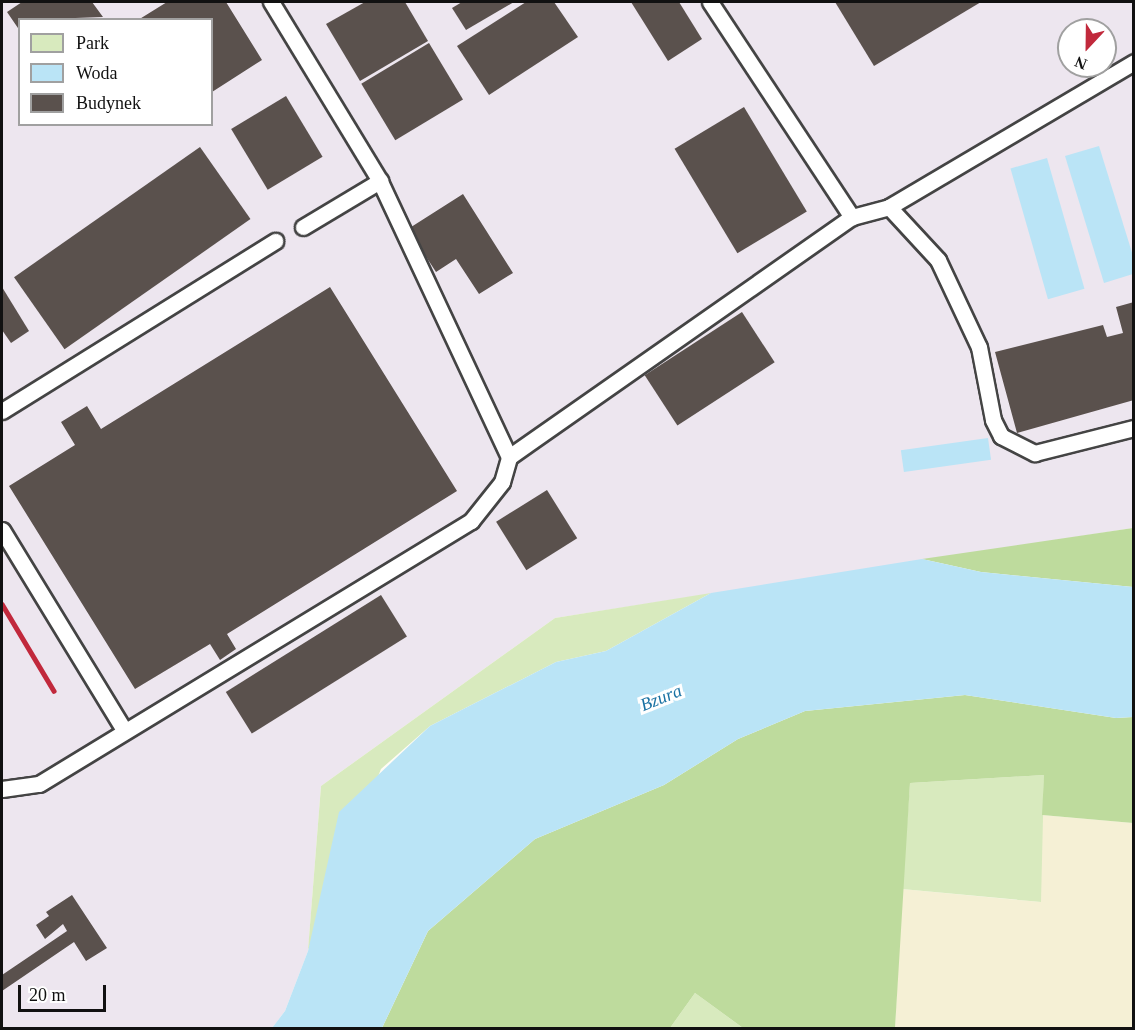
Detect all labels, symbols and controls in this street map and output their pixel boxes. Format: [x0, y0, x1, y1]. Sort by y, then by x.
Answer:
legend [18, 18, 213, 126]
north arrow [1057, 18, 1117, 78]
text: Park [76, 33, 109, 53]
text: N [1072, 53, 1089, 73]
text: Woda [76, 63, 118, 83]
text: Budynek [76, 93, 141, 113]
water label: Bzura [637, 680, 685, 716]
scale bar [21, 973, 110, 1011]
text: 20 m [29, 985, 66, 1005]

